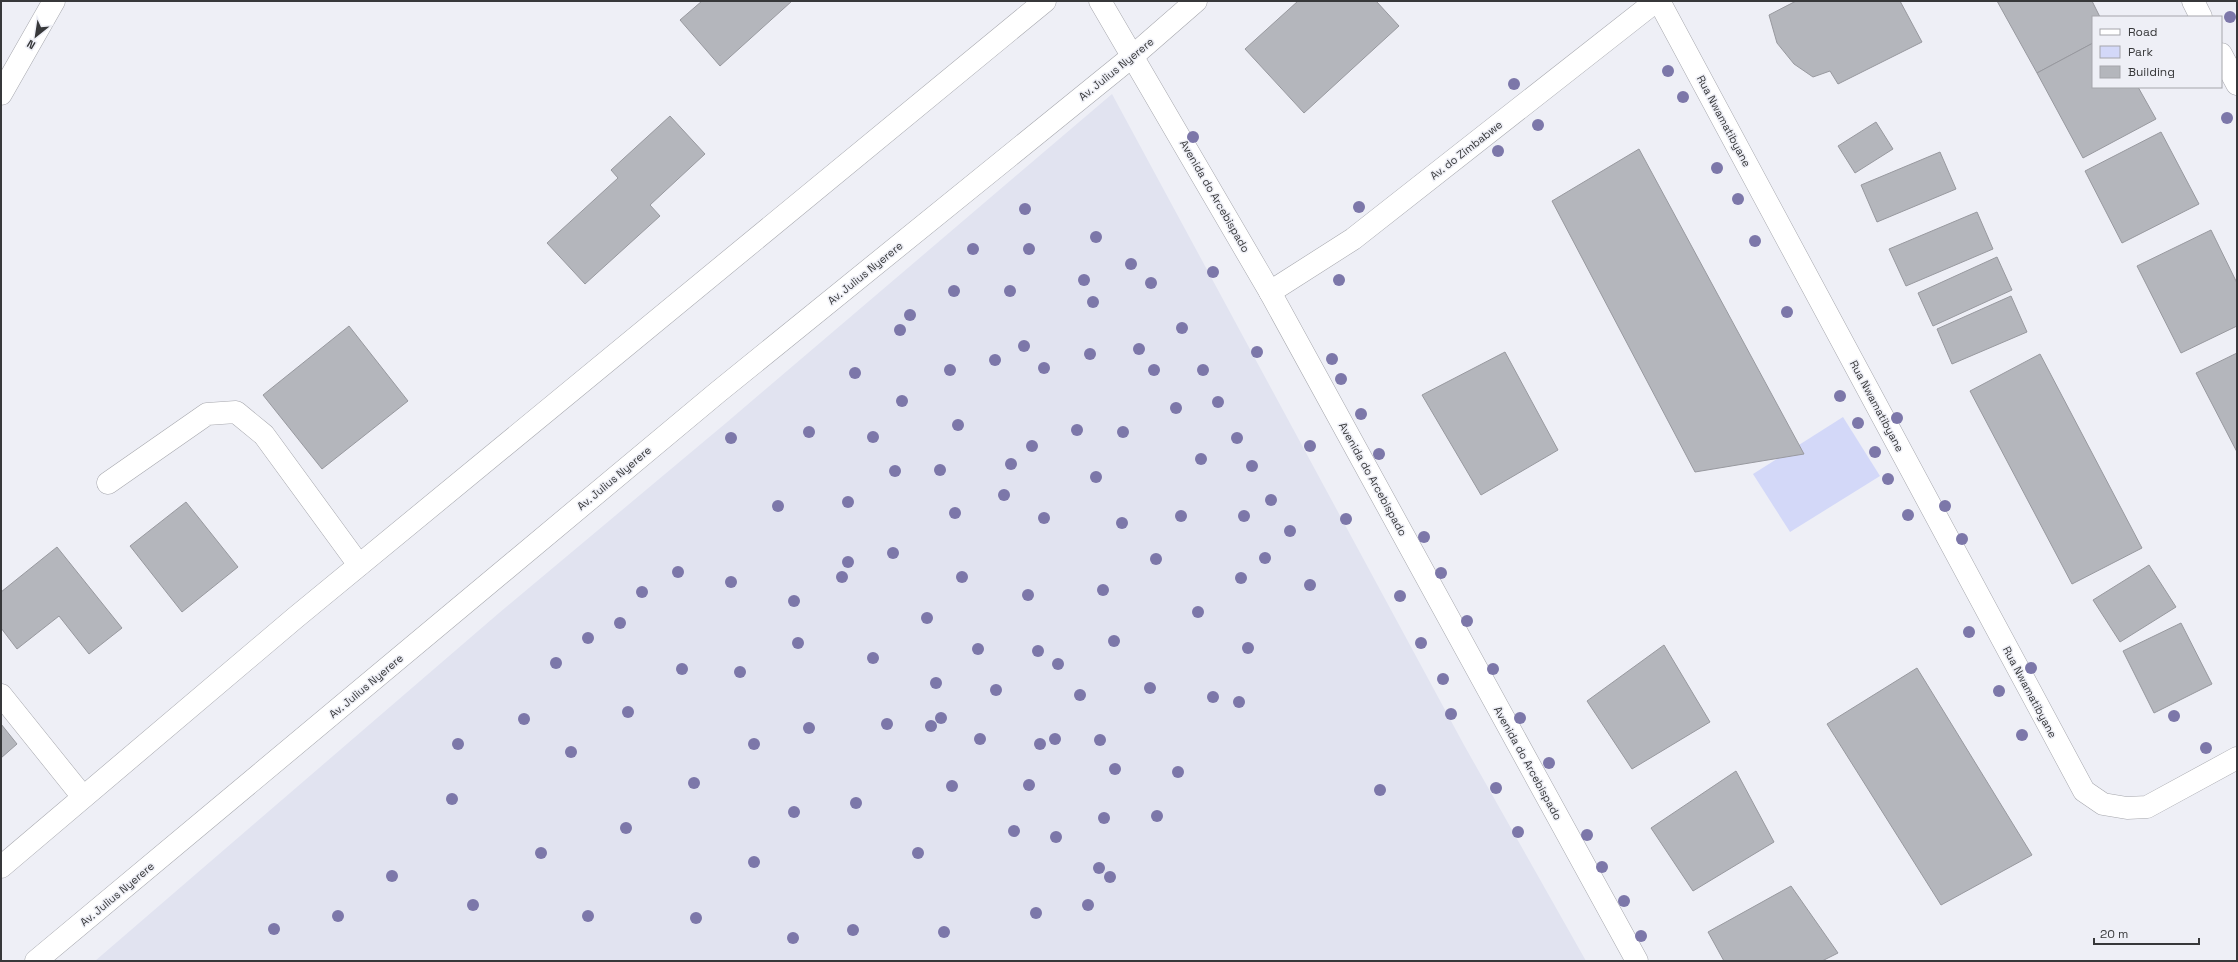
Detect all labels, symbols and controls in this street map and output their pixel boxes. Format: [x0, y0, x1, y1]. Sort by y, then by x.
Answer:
north arrow [16, 16, 56, 56]
legend [2092, 16, 2222, 88]
text: Road [2128, 24, 2157, 40]
street label: Av. Julius Nyerere [1076, 34, 1156, 104]
text: N [24, 37, 38, 53]
text: Park [2128, 44, 2153, 60]
text: Building [2128, 64, 2175, 80]
street label: Rua Nwamatibyane [1694, 73, 1754, 169]
street label: Av. do Zimbabwe [1427, 117, 1505, 183]
street label: Avenida do Arcebispado [1177, 137, 1253, 255]
street label: Av. Julius Nyerere [825, 238, 905, 308]
street label: Rua Nwamatibyane [1847, 358, 1907, 454]
street label: Avenida do Arcebispado [1336, 420, 1410, 538]
street label: Av. Julius Nyerere [574, 443, 654, 513]
street label: Rua Nwamatibyane [2000, 644, 2060, 740]
street label: Av. Julius Nyerere [326, 651, 406, 721]
street label: Avenida do Arcebispado [1491, 704, 1565, 822]
street label: Av. Julius Nyerere [77, 859, 157, 929]
scale bar [2094, 920, 2199, 946]
text: 20 m [2100, 926, 2128, 942]

